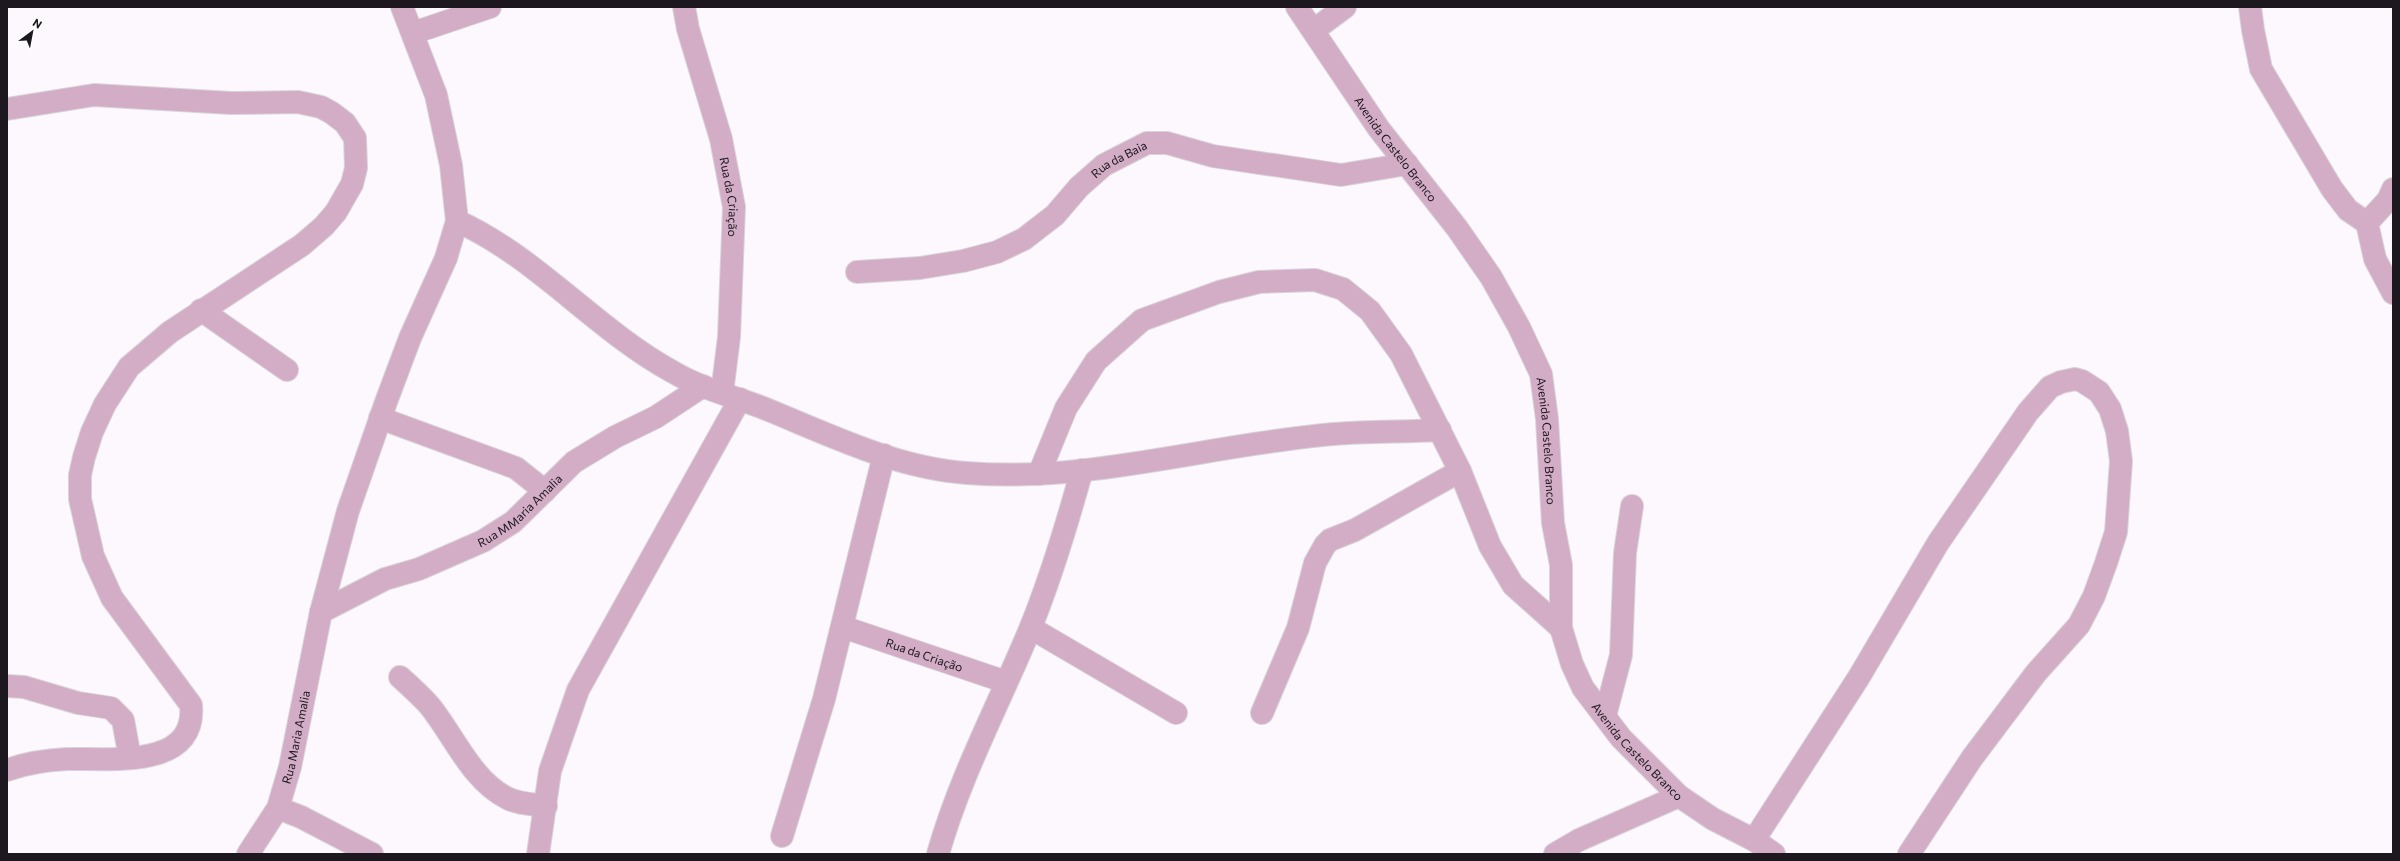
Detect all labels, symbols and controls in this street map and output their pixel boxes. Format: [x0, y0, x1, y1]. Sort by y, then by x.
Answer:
north arrow [12, 12, 52, 52]
text: N [31, 15, 45, 31]
street label: Avenida Castelo Branco [1352, 94, 1440, 204]
street label: Rua da Baia [1088, 137, 1149, 180]
street label: Rua da Criação [718, 156, 741, 237]
street label: Avenida Castelo Branco [1534, 376, 1559, 505]
street label: Rua MMaria Amalia [475, 471, 565, 550]
street label: Rua da Criação [884, 635, 965, 674]
street label: Rua Maria Amalia [278, 689, 312, 785]
street label: Avenida Castelo Branco [1589, 699, 1686, 803]

